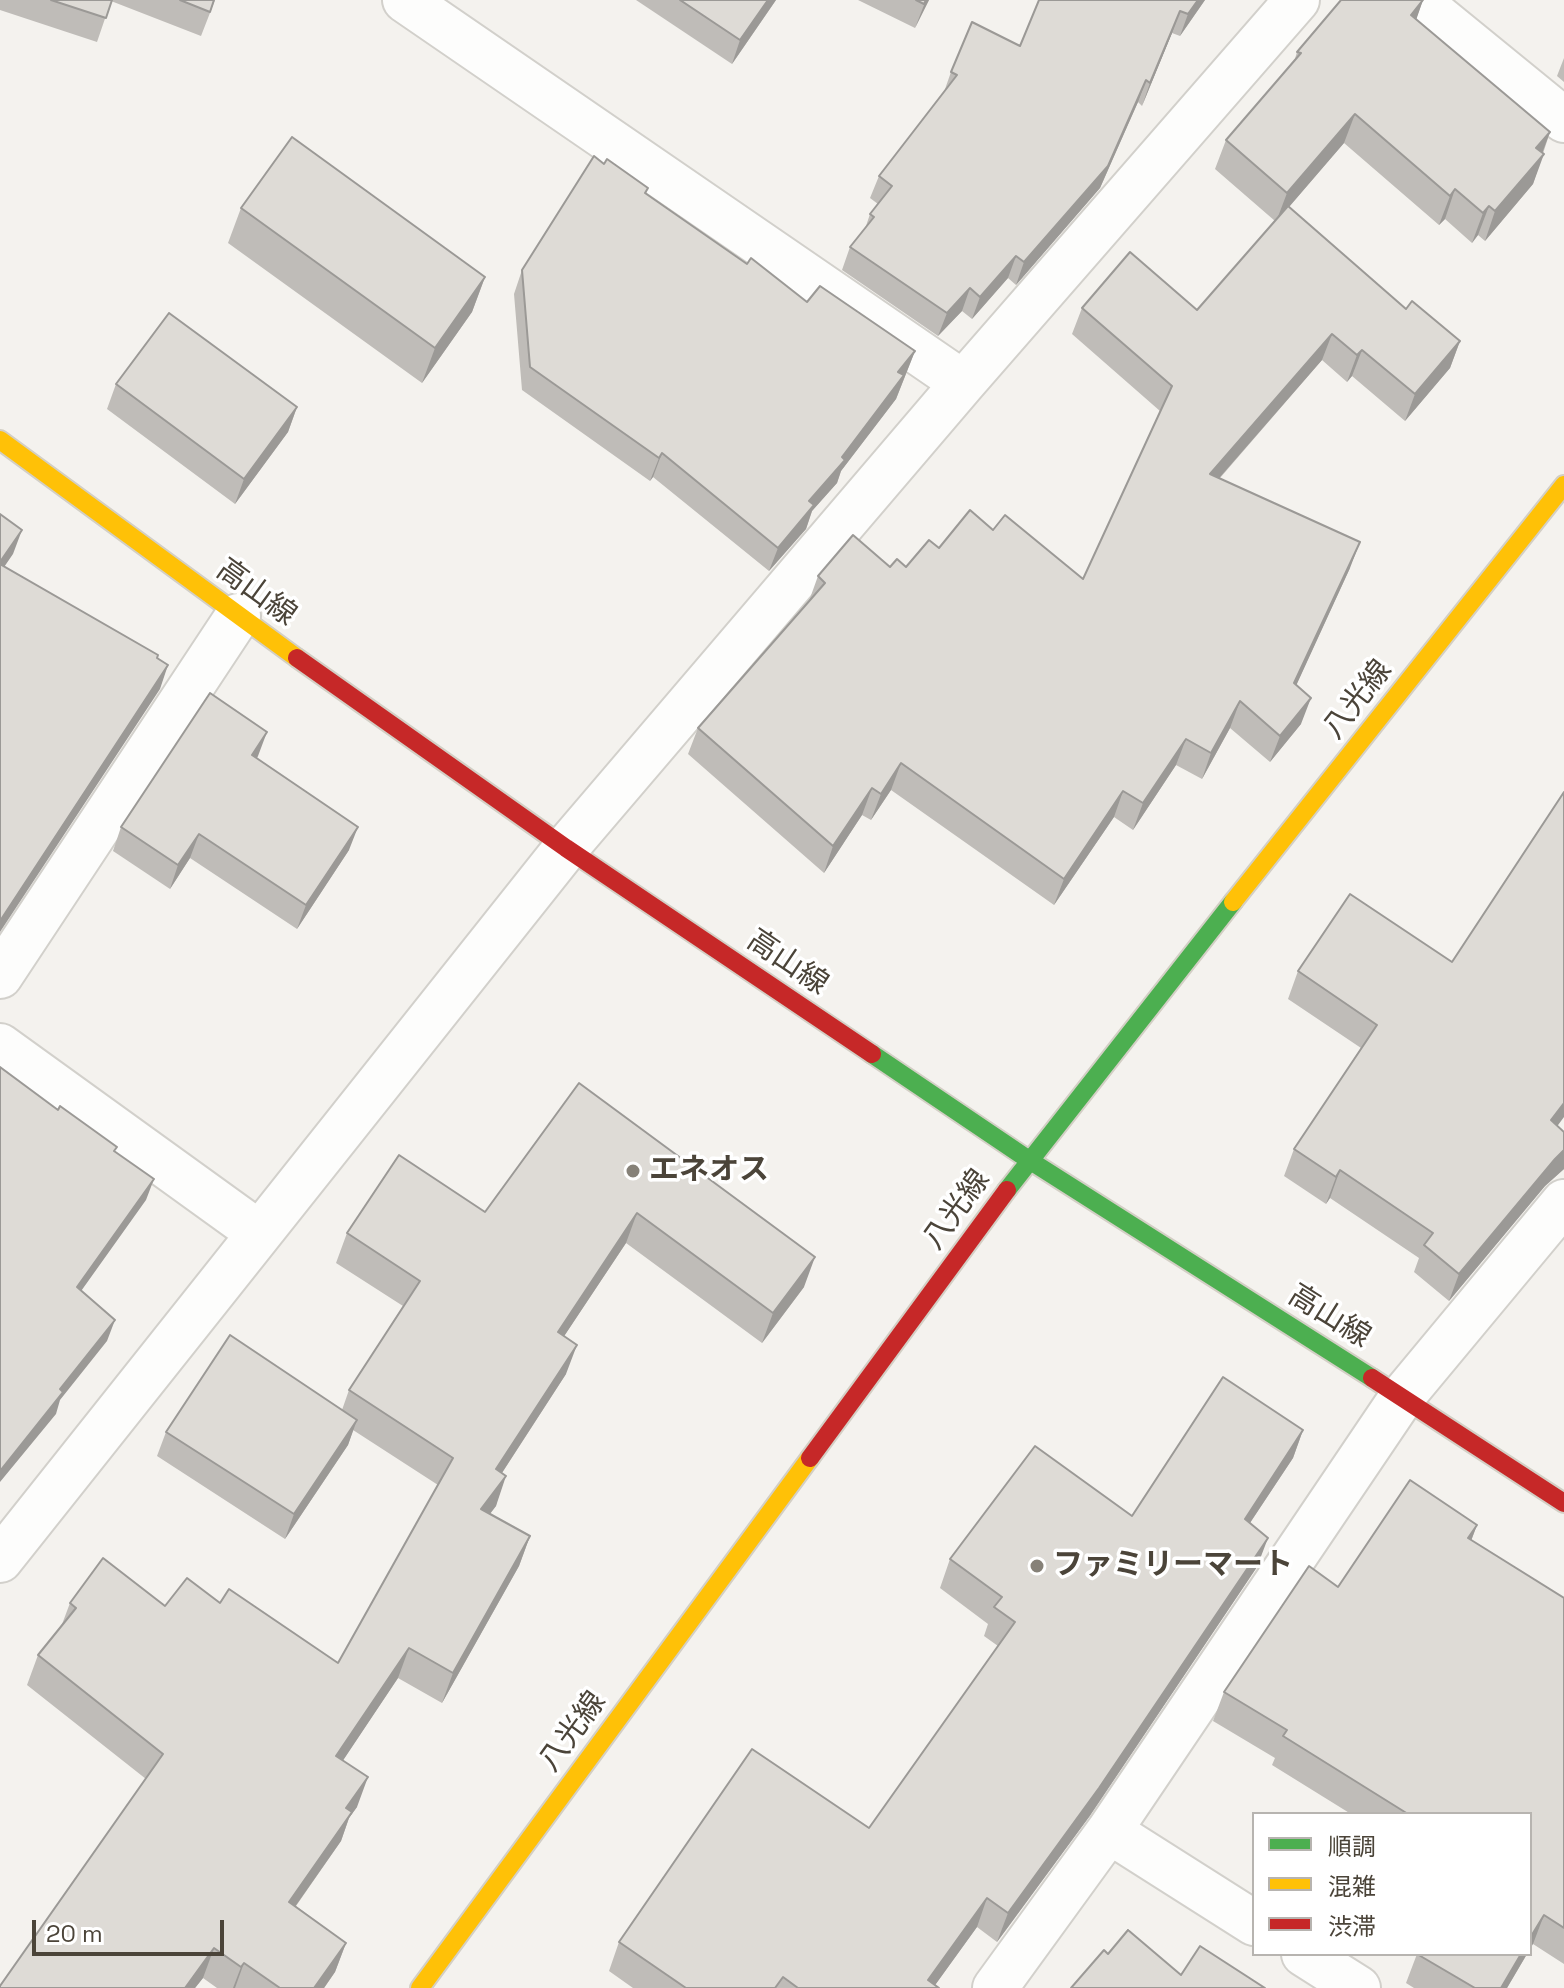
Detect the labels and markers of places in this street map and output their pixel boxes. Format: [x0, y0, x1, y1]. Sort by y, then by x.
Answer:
place label: エネオス [649, 1153, 769, 1189]
marker: エネオス [624, 1162, 642, 1180]
place label: ファミリーマート [1053, 1548, 1293, 1584]
marker: ファミリーマート [1028, 1557, 1046, 1575]

